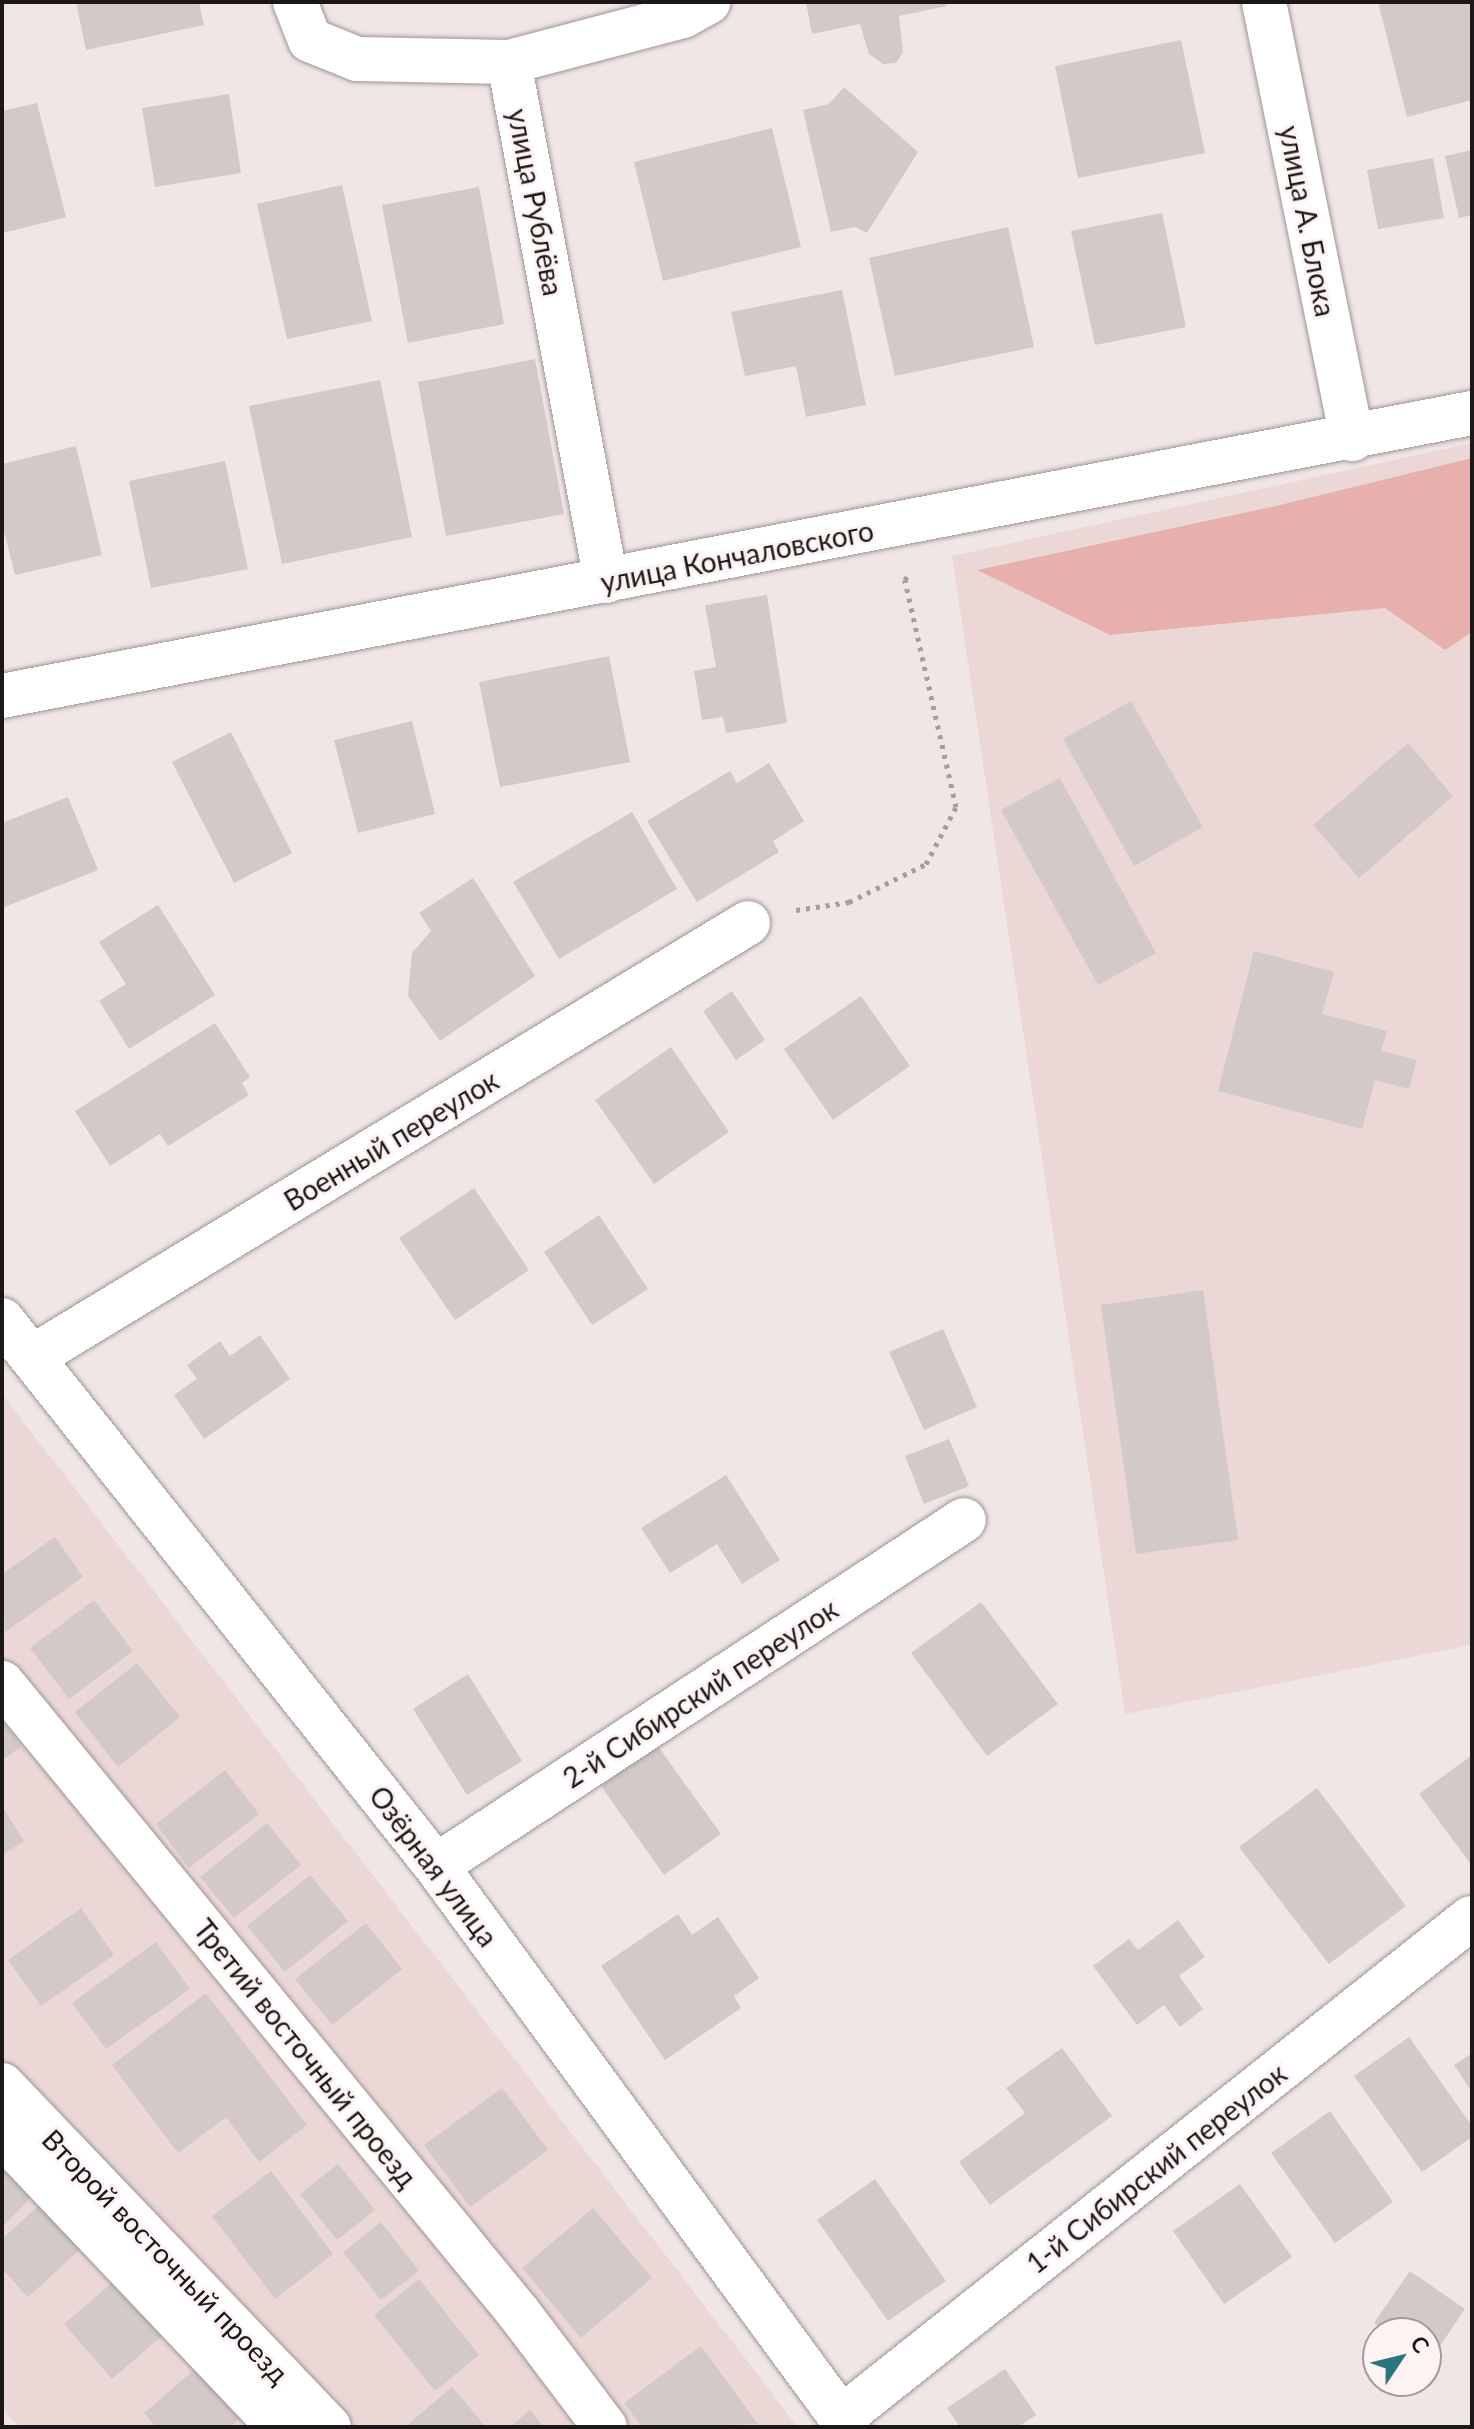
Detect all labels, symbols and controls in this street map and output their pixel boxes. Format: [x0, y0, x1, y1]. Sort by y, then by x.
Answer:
street label: улица Рублёва [501, 106, 571, 298]
street label: улица А. Блока [1273, 123, 1343, 319]
street label: улица Кончаловского [598, 513, 876, 599]
street label: Военный переулок [278, 1063, 504, 1217]
street label: 2-й Сибирский переулок [556, 1592, 844, 1794]
street label: Озёрная улица [363, 1779, 505, 1953]
street label: Третий восточный проезд [187, 1912, 425, 2194]
street label: 1-й Сибирский переулок [1019, 2056, 1293, 2280]
street label: Второй восточный проезд [36, 2122, 296, 2390]
north arrow [1362, 2317, 1442, 2397]
text: С [1405, 2330, 1436, 2358]

